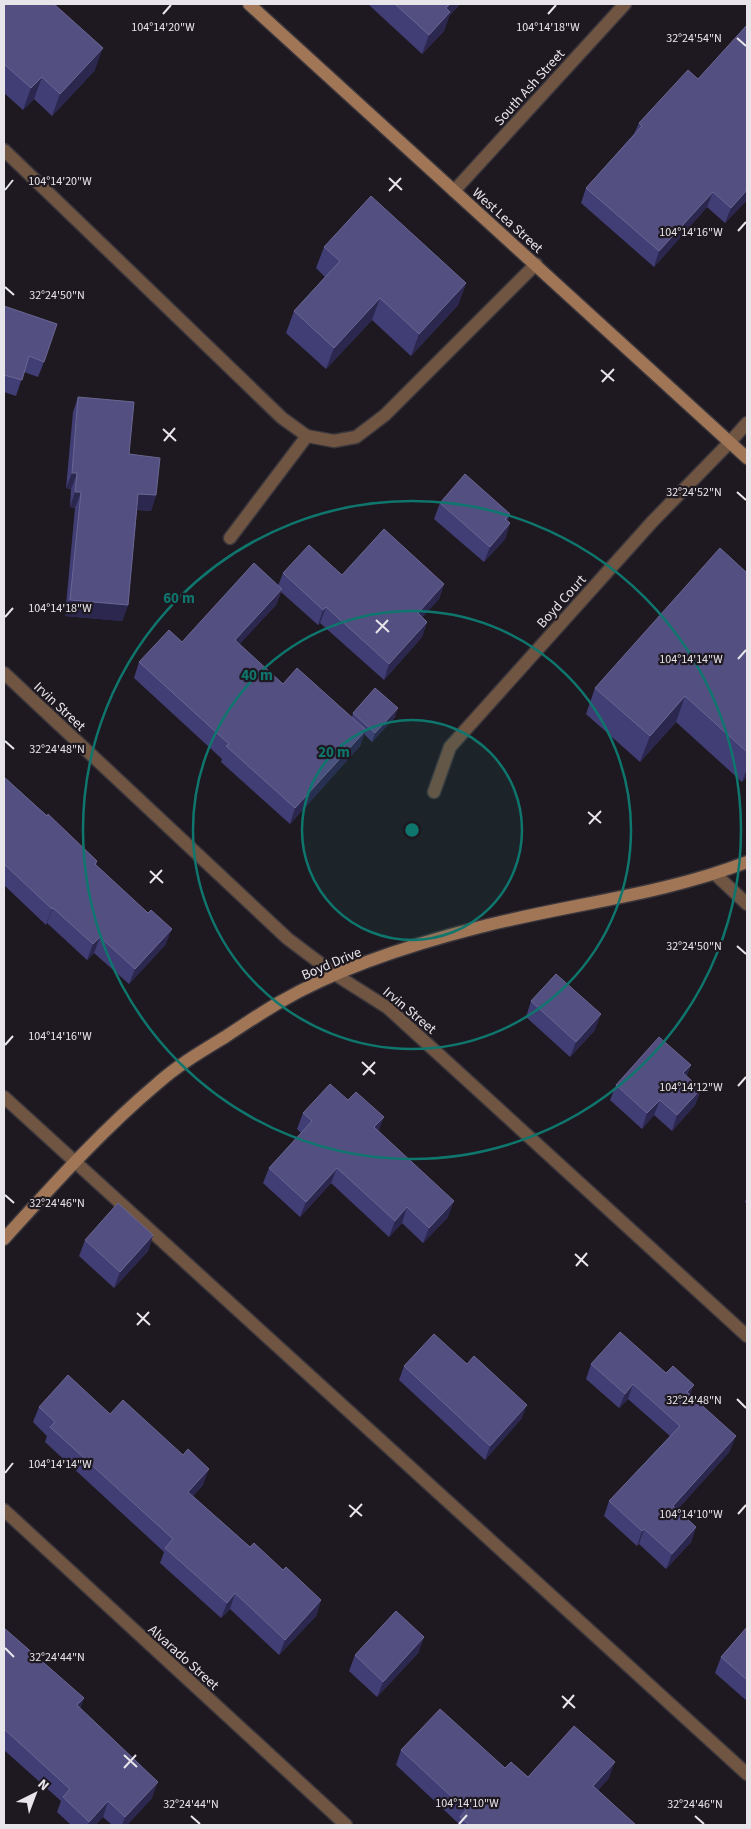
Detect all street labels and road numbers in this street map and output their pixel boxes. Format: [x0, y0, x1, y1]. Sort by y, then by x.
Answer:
street label: South Ash Street [490, 45, 570, 130]
street label: West Lea Street [467, 183, 547, 258]
street label: Boyd Court [532, 570, 591, 633]
street label: Irvin Street [29, 677, 90, 736]
street label: Boyd Drive [298, 942, 364, 985]
street label: Irvin Street [378, 982, 441, 1039]
street label: Alvarado Street [143, 1620, 223, 1695]

